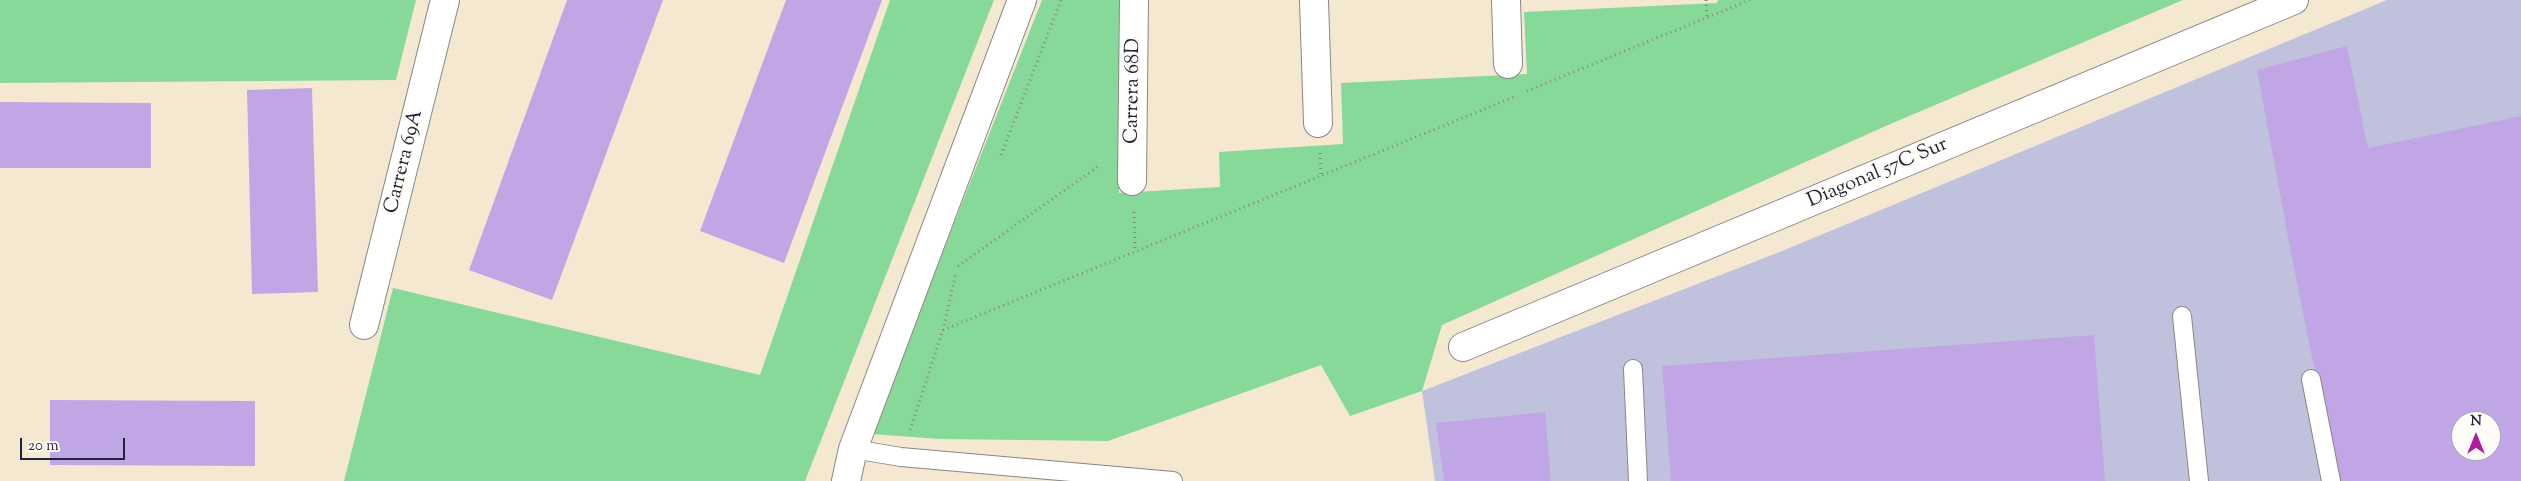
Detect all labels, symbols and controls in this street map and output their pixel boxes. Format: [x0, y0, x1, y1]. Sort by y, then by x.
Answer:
street label: Carrera 68D [1121, 38, 1147, 144]
street label: Carrera 69A [381, 108, 429, 216]
street label: Diagonal 57C Sur [1804, 134, 1952, 214]
north arrow [2451, 411, 2501, 461]
text: N [2470, 412, 2482, 432]
scale bar [22, 428, 128, 460]
text: 20 m [28, 436, 59, 457]

